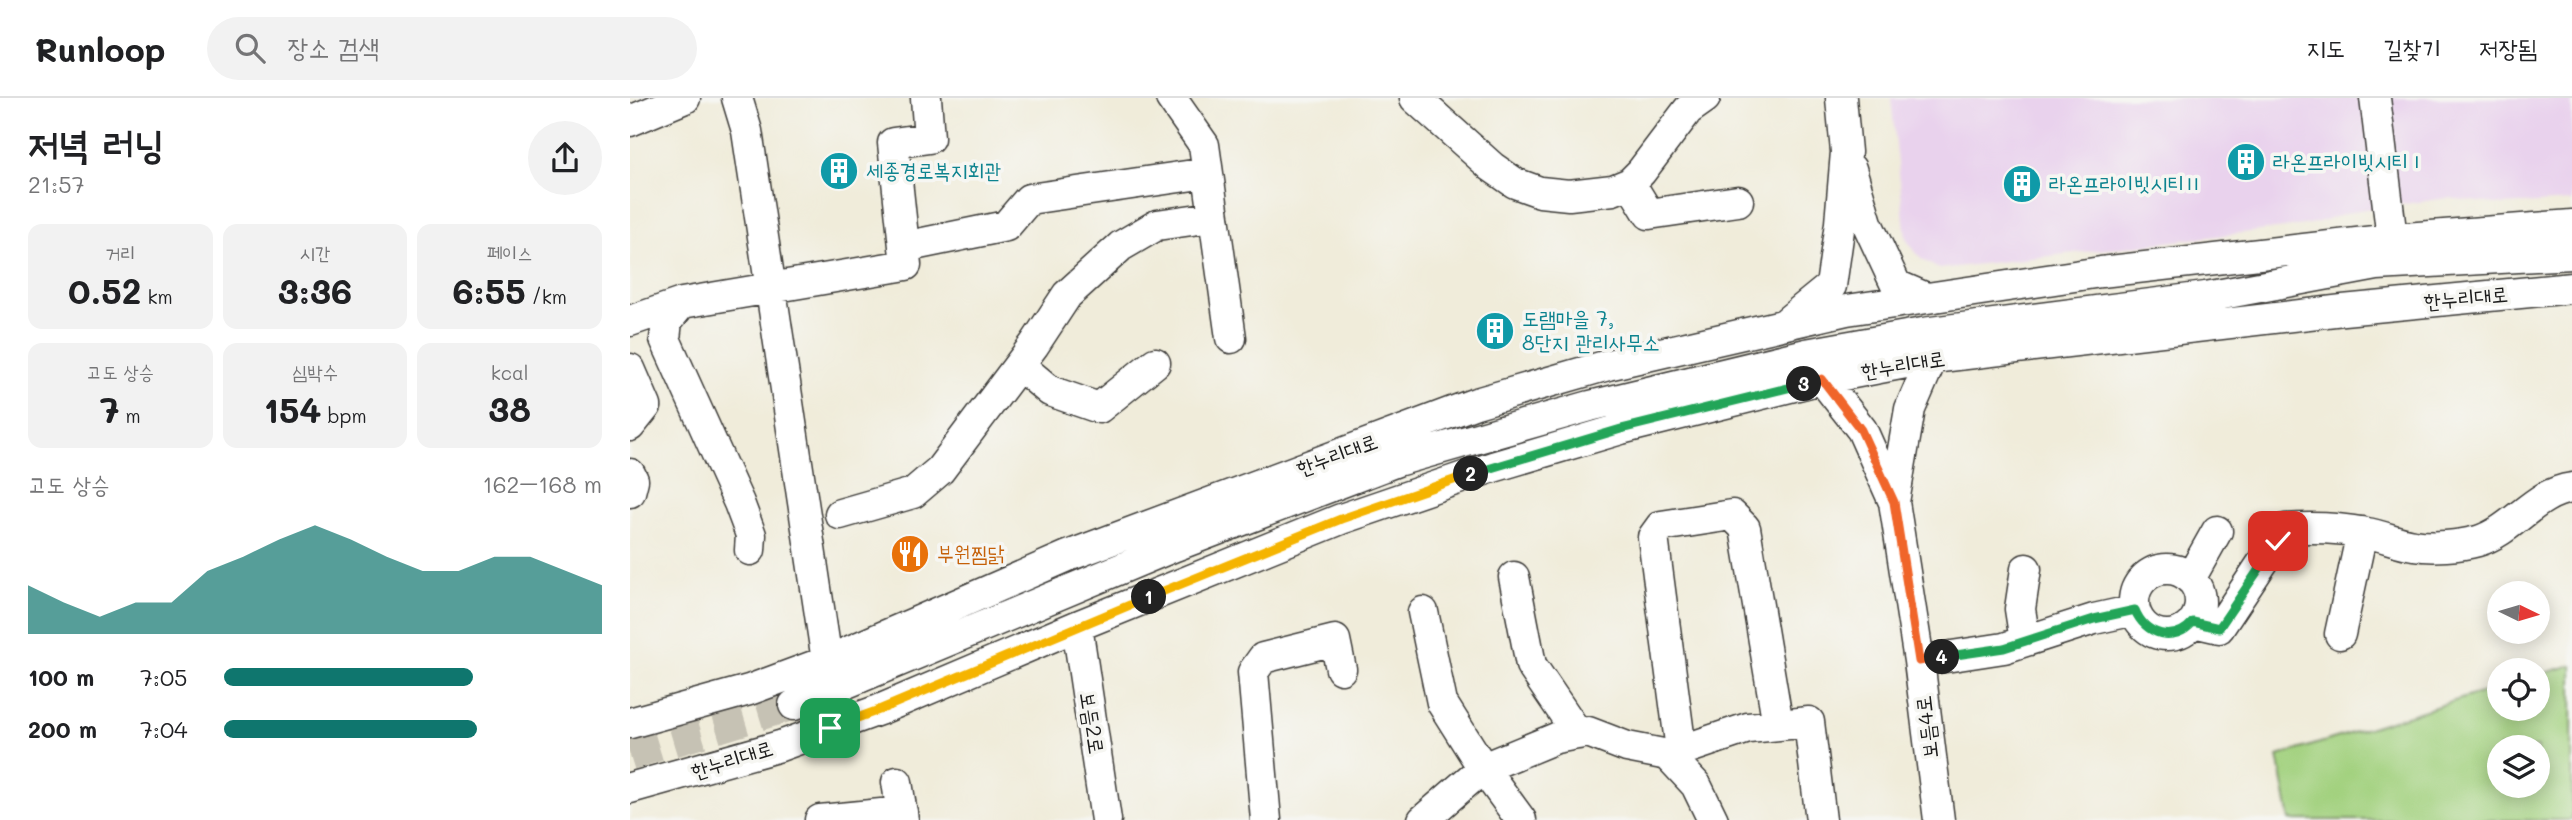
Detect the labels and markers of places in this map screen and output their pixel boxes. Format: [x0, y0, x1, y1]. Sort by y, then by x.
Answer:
building icon: 라온프라이빗시티Ⅰ [2225, 141, 2267, 183]
place label: 라온프라이빗시티Ⅰ [2273, 147, 2425, 174]
building icon: 세종경로복지회관 [818, 150, 860, 192]
place label: 세종경로복지회관 [866, 156, 1001, 183]
building icon: 라온프라이빗시티Ⅱ [2001, 163, 2043, 205]
place label: 라온프라이빗시티Ⅱ [2049, 169, 2201, 196]
place label: 도램마을 7, 8단지 관리사무소 [1522, 304, 1660, 355]
building icon: 도램마을 7, 8단지 관리사무소 [1474, 310, 1516, 352]
pin: 3 [1786, 366, 1822, 402]
pin: 2 [1454, 456, 1488, 492]
pin [2248, 511, 2308, 571]
restaurant icon: 부원찜닭 [889, 533, 931, 575]
place label: 부원찜닭 [937, 539, 1005, 566]
pin: 1 [1132, 580, 1166, 614]
pin: 4 [1924, 640, 1960, 674]
pin [800, 698, 860, 758]

